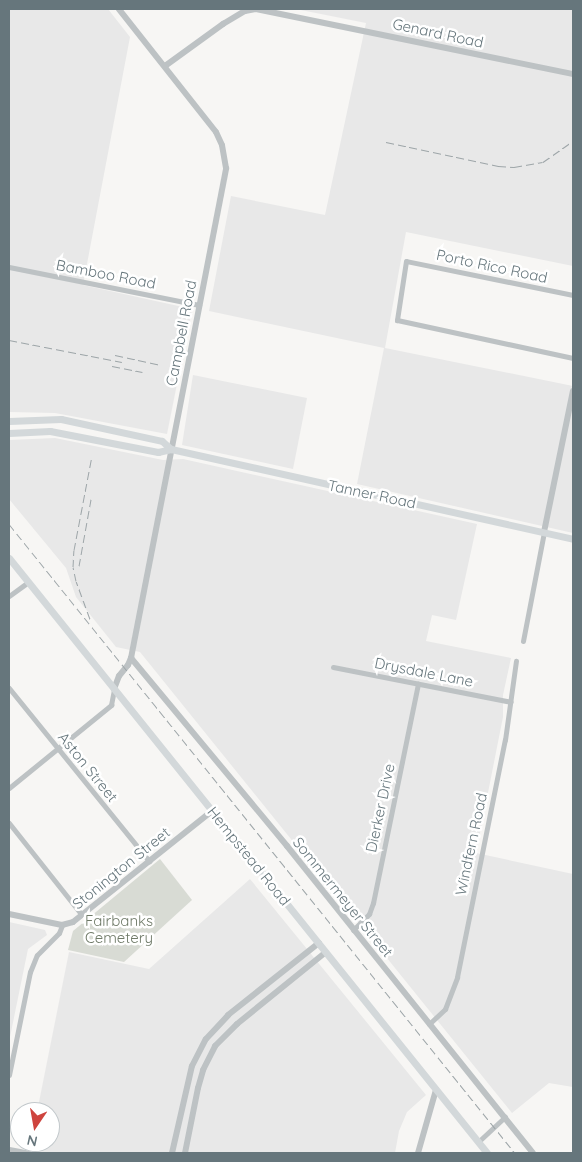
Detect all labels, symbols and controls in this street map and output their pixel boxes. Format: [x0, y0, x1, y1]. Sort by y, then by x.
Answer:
street label: Genard Road [391, 15, 485, 51]
street label: Porto Rico Road [435, 245, 549, 287]
street label: Bamboo Road [55, 256, 157, 292]
street label: Campbell Road [162, 279, 200, 387]
street label: Tanner Road [326, 476, 418, 512]
street label: Drysdale Lane [373, 654, 475, 690]
street label: Aston Street [54, 728, 122, 806]
street label: Dierker Drive [362, 762, 398, 854]
street label: Windfern Road [451, 791, 491, 897]
street label: Hempstead Road [204, 803, 294, 909]
street label: Stonington Street [69, 823, 173, 913]
street label: Sommermeyer Street [289, 833, 397, 961]
park label: Fairbanks Cemetery [85, 911, 153, 946]
north arrow [10, 1102, 60, 1152]
text: N [25, 1131, 39, 1151]

